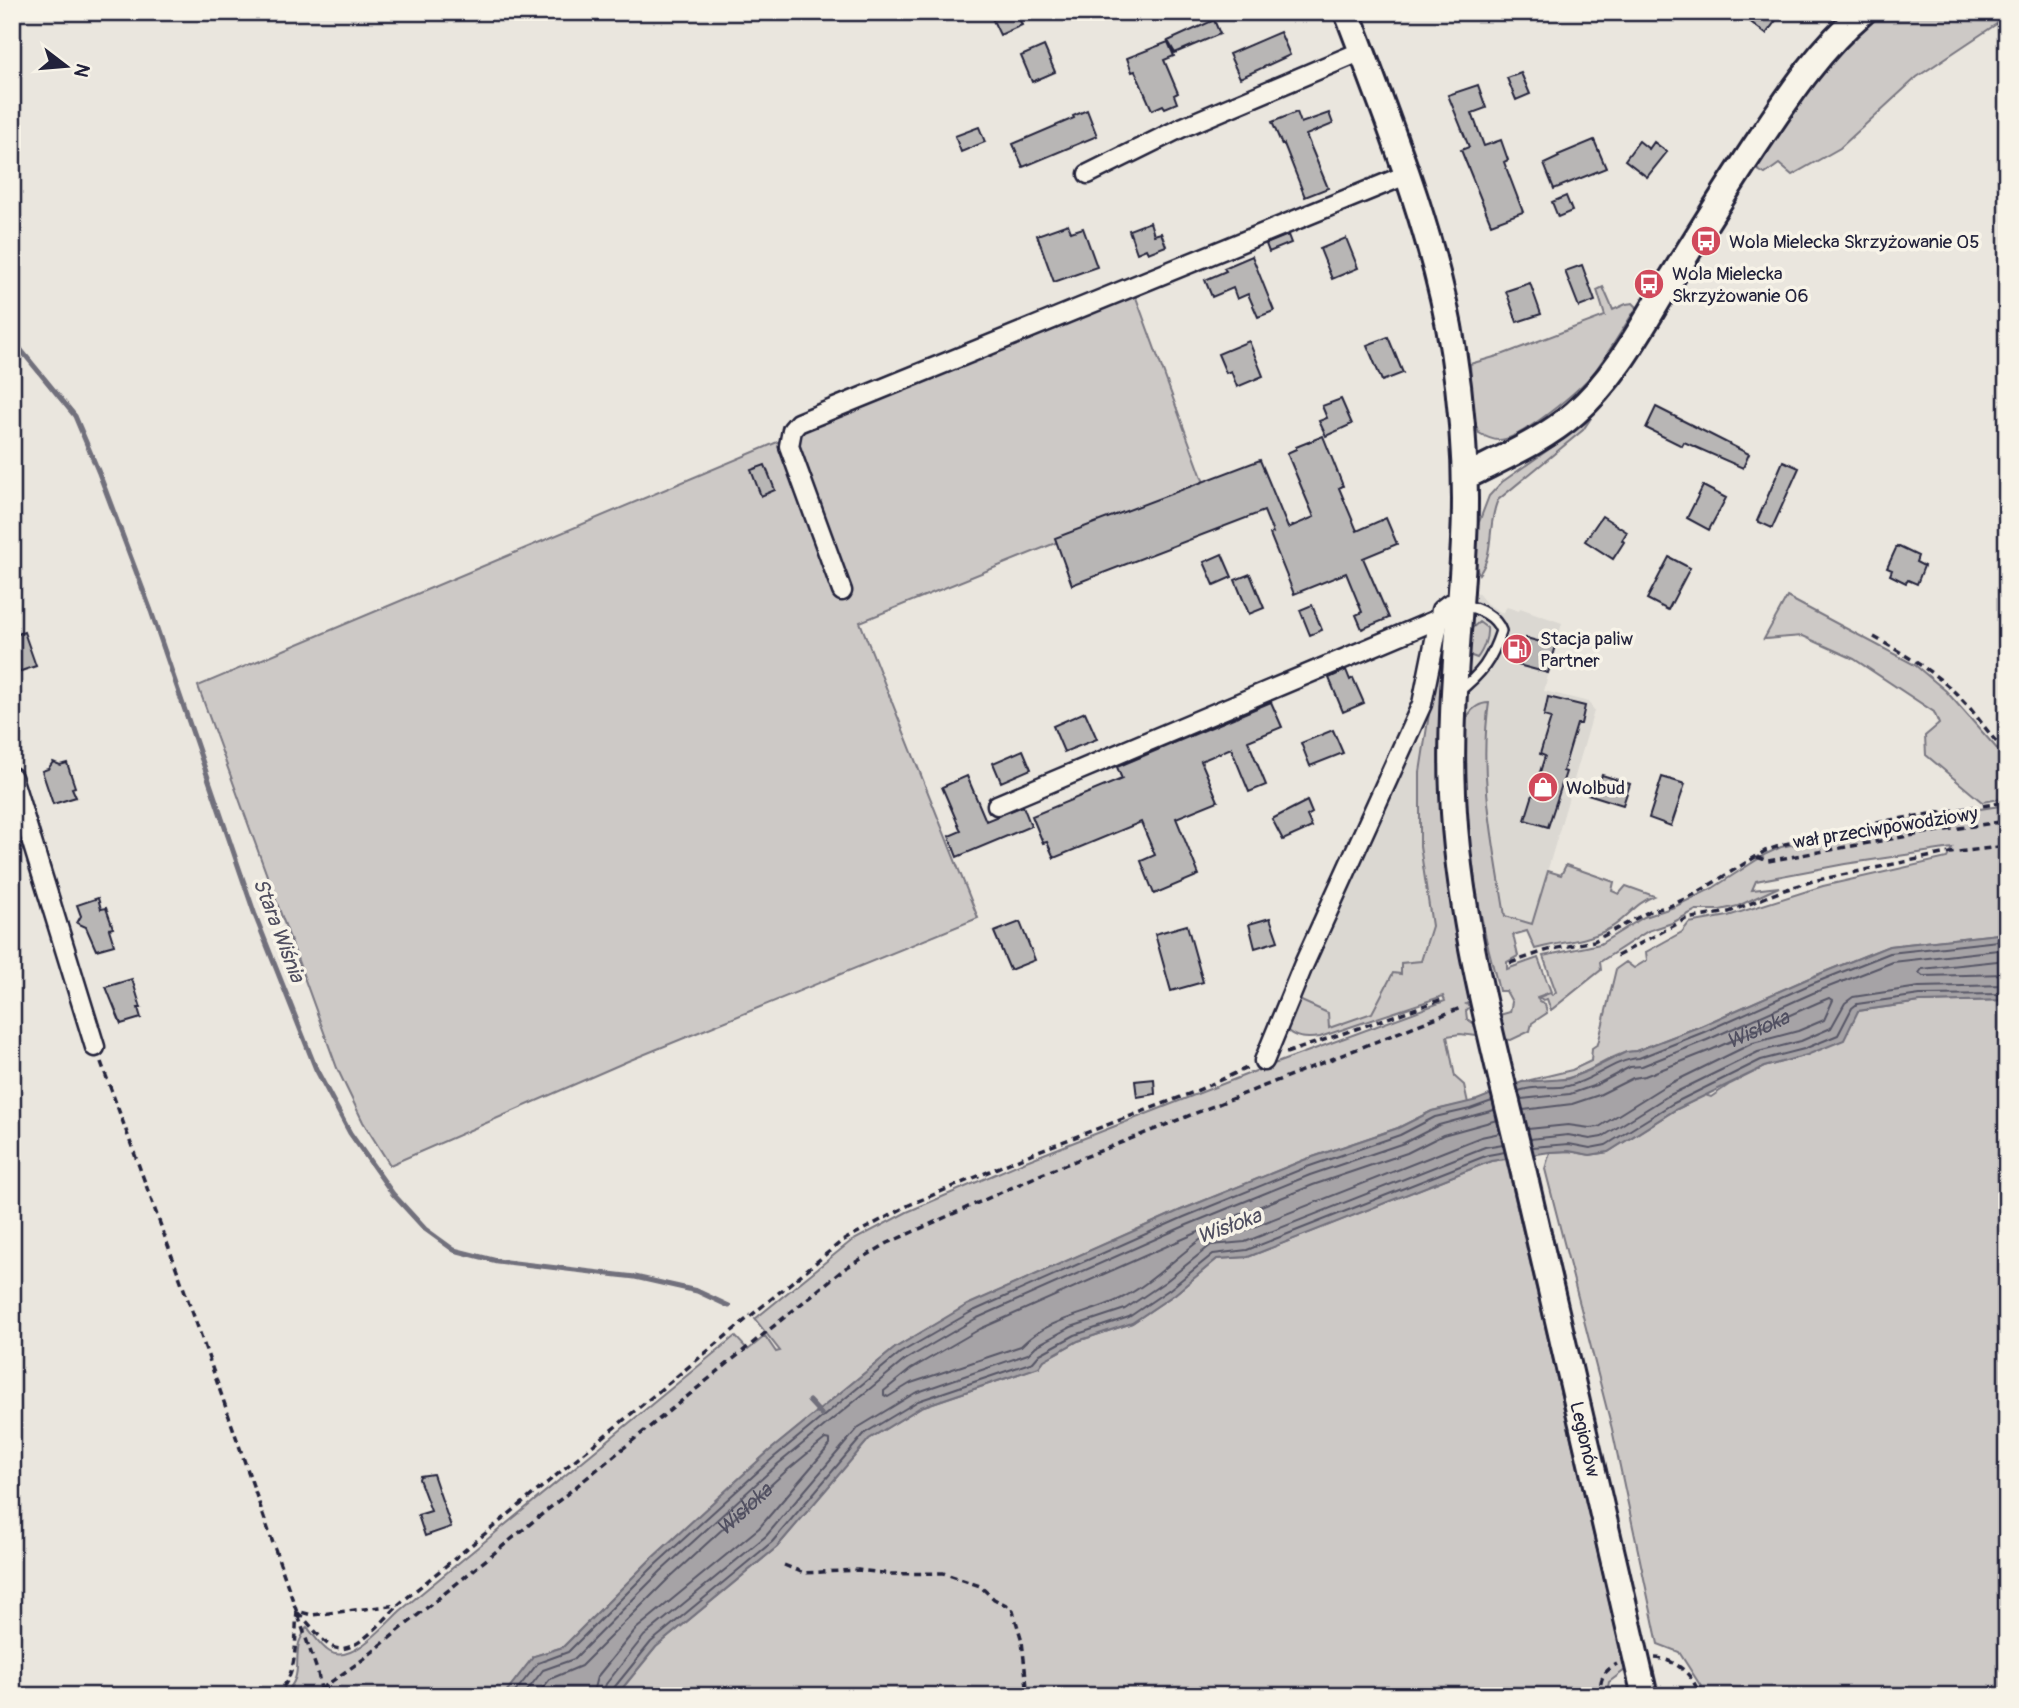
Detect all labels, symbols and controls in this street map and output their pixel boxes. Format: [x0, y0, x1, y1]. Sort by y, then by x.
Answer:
north arrow [32, 32, 102, 102]
text: N [68, 61, 95, 80]
bus stop icon: Wola Mielecka Skrzyżowanie 05 [1689, 224, 1723, 258]
place label: Wola Mielecka Skrzyżowanie 05 [1729, 230, 1979, 254]
place label: Wola Mielecka Skrzyżowanie 06 [1672, 262, 1808, 308]
bus stop icon: Wola Mielecka Skrzyżowanie 06 [1632, 267, 1666, 301]
place label: Stacja paliw Partner [1540, 627, 1633, 673]
fuel station icon: Stacja paliw Partner [1500, 632, 1534, 666]
shop icon: Wolbud [1526, 770, 1560, 804]
place label: Wolbud [1566, 776, 1625, 800]
street label: wał przeciwpowodziowy [1791, 802, 1979, 854]
water label: Stara Wiśnia [246, 875, 311, 987]
water label: Wisłoka [1722, 1004, 1795, 1055]
water label: Wisłoka [1194, 1202, 1266, 1250]
street label: Legionów [1564, 1399, 1605, 1480]
water label: Wisłoka [711, 1477, 779, 1542]

